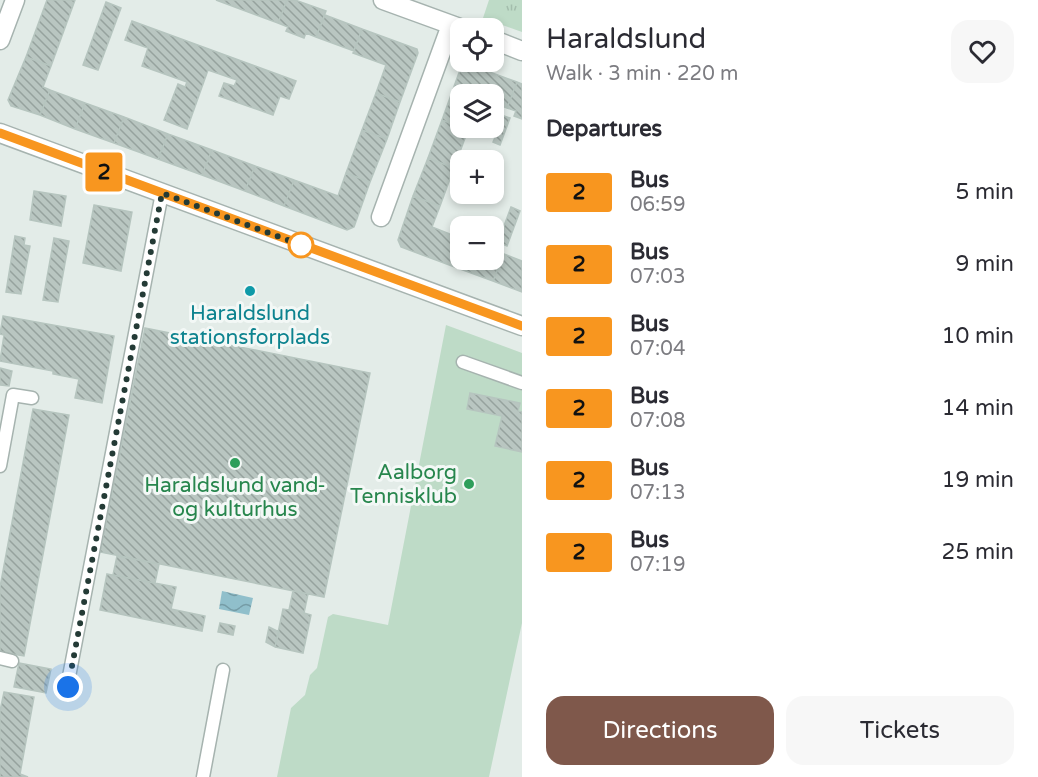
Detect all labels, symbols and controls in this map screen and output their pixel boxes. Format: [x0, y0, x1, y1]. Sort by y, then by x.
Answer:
map controls [450, 18, 504, 270]
button: locate [450, 18, 504, 72]
button: heart [951, 20, 1014, 83]
text: Haraldslund [546, 22, 706, 56]
text: Walk · 3 min · 220 m [546, 62, 738, 86]
button: layers [450, 84, 504, 138]
text: Departures [546, 116, 662, 142]
button: + [450, 150, 504, 204]
line badge: 2 [84, 152, 124, 192]
text: 2 [97, 160, 111, 185]
text: Bus [630, 167, 669, 193]
text: 5 min [955, 179, 1014, 205]
text: 2 [572, 180, 586, 205]
text: 06:59 [630, 193, 685, 217]
button: − [450, 216, 504, 270]
unlabelled marker [288, 232, 314, 258]
text: Bus [630, 239, 669, 265]
text: 9 min [955, 251, 1014, 277]
text: 2 [572, 252, 586, 277]
text: 07:03 [630, 265, 685, 289]
marker: Haraldslund stationsforplads [243, 284, 257, 298]
place label: Haraldslund stationsforplads [170, 301, 330, 350]
text: Bus [630, 311, 669, 337]
text: 10 min [942, 323, 1014, 349]
text: 2 [572, 324, 586, 349]
text: 07:04 [630, 337, 685, 361]
text: Bus [630, 383, 669, 409]
text: 14 min [942, 395, 1014, 421]
text: 2 [572, 396, 586, 421]
text: 07:08 [630, 409, 685, 433]
text: Bus [630, 455, 669, 481]
marker: Haraldslund vand- og kulturhus [228, 456, 242, 470]
place label: Aalborg Tennisklub [350, 460, 457, 509]
text: 19 min [942, 467, 1014, 493]
text: 2 [572, 468, 586, 493]
place label: Haraldslund vand- og kulturhus [144, 473, 326, 522]
marker: Aalborg Tennisklub [462, 477, 476, 491]
text: 07:13 [630, 481, 685, 505]
text: Bus [630, 527, 669, 553]
text: 25 min [942, 539, 1014, 565]
text: 2 [572, 540, 586, 565]
text: 07:19 [630, 553, 685, 577]
your location [53, 672, 83, 702]
button: Directions [546, 696, 774, 765]
button: Tickets [786, 696, 1014, 765]

